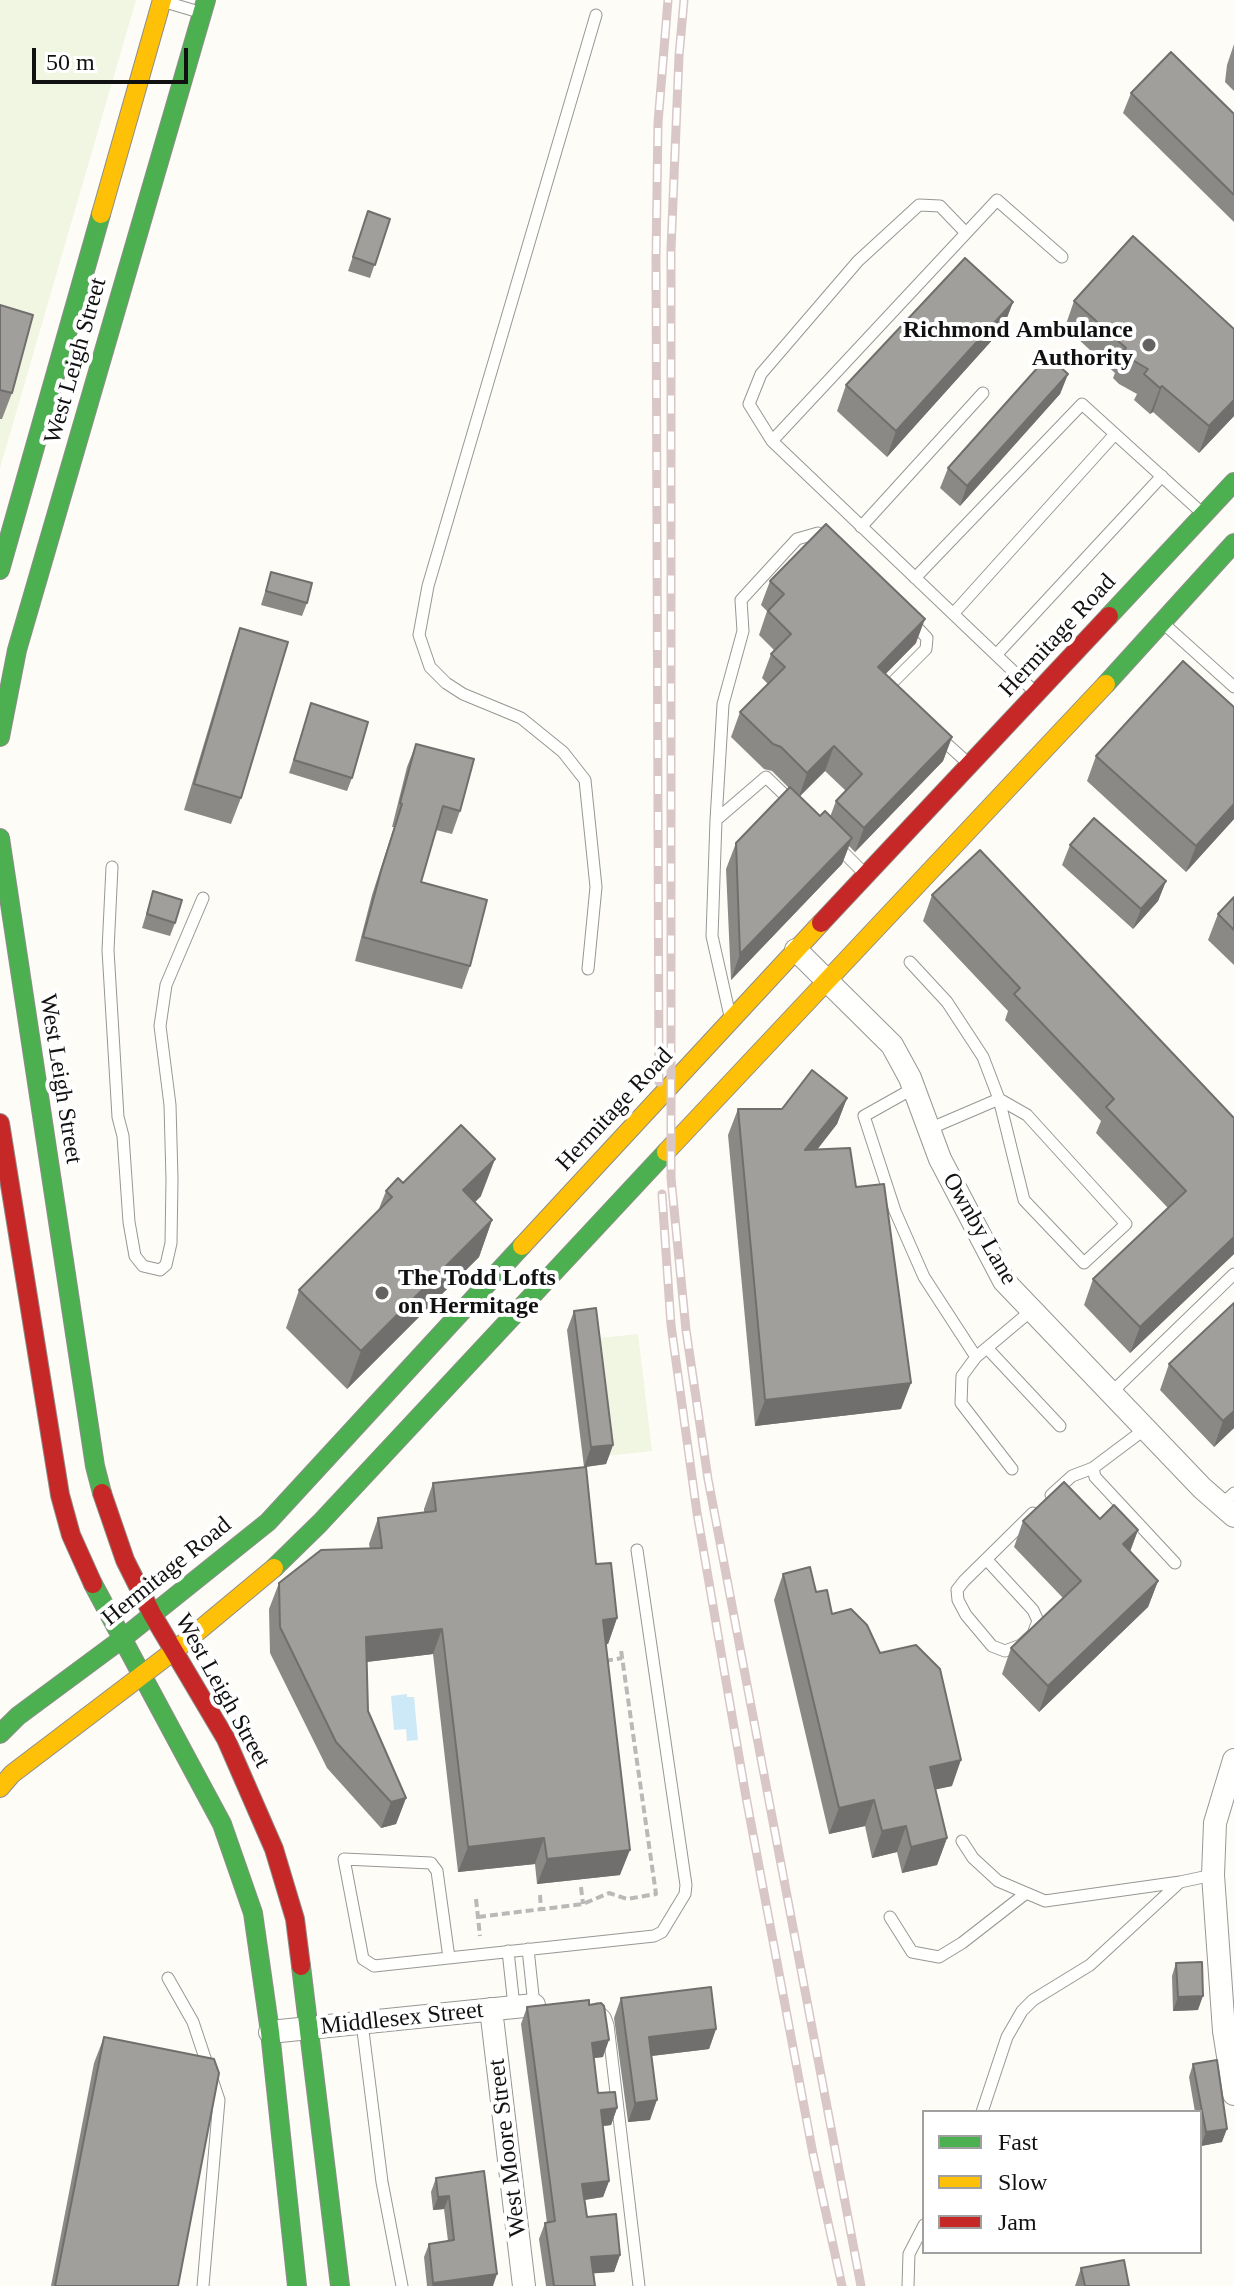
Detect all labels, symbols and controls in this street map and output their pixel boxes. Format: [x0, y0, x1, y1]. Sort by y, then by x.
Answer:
scale bar [36, 32, 192, 82]
text: 50 m [46, 49, 95, 75]
street label: West Leigh Street [39, 275, 113, 447]
place label: Richmond Ambulance Authority [903, 317, 1133, 373]
marker: Richmond Ambulance Authority [1140, 336, 1158, 354]
street label: Hermitage Road [994, 568, 1122, 704]
street label: West Leigh Street [32, 992, 88, 1166]
street label: Hermitage Road [551, 1042, 679, 1178]
street label: Ownby Lane [935, 1168, 1023, 1290]
place label: The Todd Lofts on Hermitage [398, 1265, 556, 1321]
marker: The Todd Lofts on Hermitage [373, 1284, 391, 1302]
street label: Hermitage Road [97, 1511, 237, 1633]
street label: West Leigh Street [168, 1609, 276, 1773]
street label: Middlesex Street [319, 1996, 485, 2042]
street label: West Moore Street [483, 2057, 533, 2239]
legend [922, 2110, 1202, 2254]
text: Fast [998, 2129, 1038, 2155]
text: Slow [998, 2169, 1047, 2195]
text: Jam [998, 2209, 1037, 2235]

